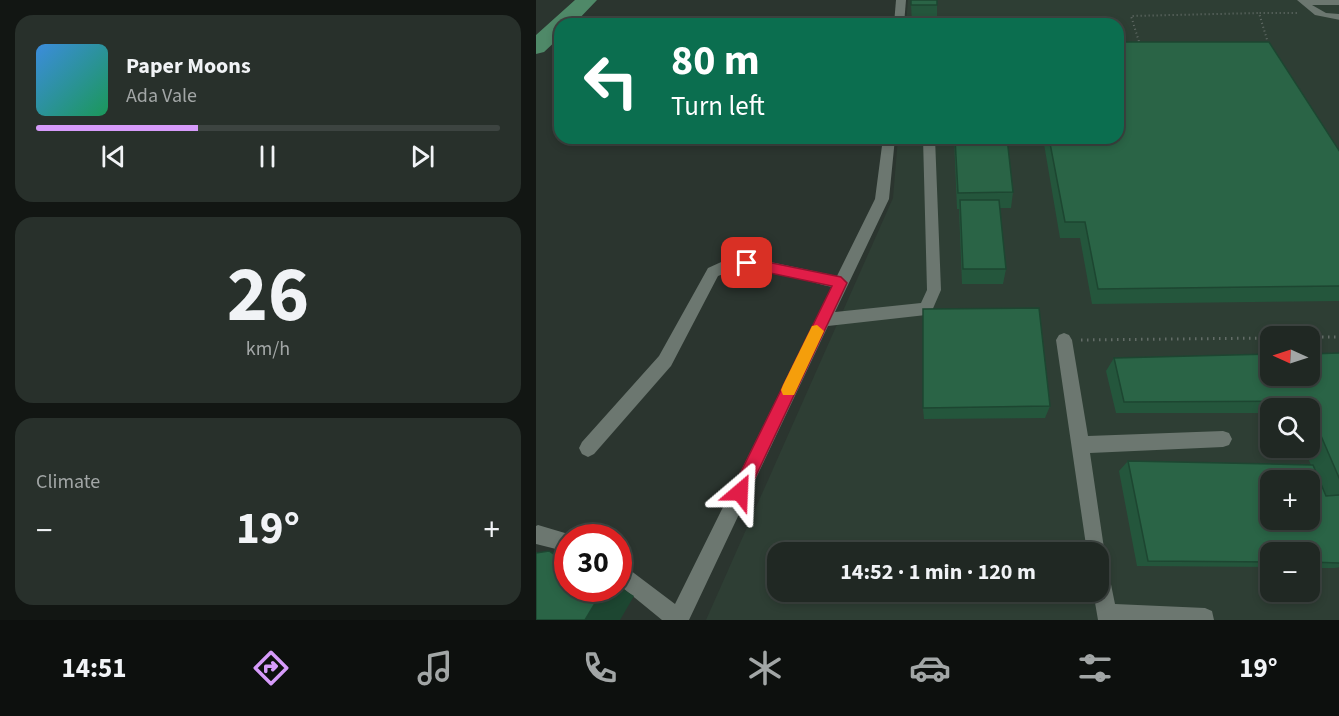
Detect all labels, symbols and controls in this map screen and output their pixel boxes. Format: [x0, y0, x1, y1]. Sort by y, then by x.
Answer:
text: 80 m [671, 31, 760, 91]
icon: left [572, 42, 650, 120]
text: Paper Moons [126, 50, 251, 82]
text: Ada Vale [126, 82, 197, 110]
text: Turn left [671, 87, 765, 126]
icon: previous [97, 140, 130, 173]
icon: pause [251, 140, 284, 173]
icon: next [406, 140, 439, 173]
pin [721, 237, 772, 288]
text: 26 [227, 240, 309, 351]
icon: arrive [730, 246, 763, 279]
north arrow [1260, 326, 1320, 386]
map controls [1260, 326, 1320, 602]
text: km/h [246, 335, 290, 363]
button: search [1260, 398, 1320, 458]
position arrow [708, 460, 772, 524]
text: Climate [36, 468, 100, 496]
button: + [1260, 470, 1320, 530]
text: 19° [236, 497, 300, 561]
text: − [36, 507, 52, 554]
text: + [484, 507, 500, 554]
speed limit sign: 30 [554, 524, 632, 602]
button: − [1260, 542, 1320, 602]
text: 14:52 · 1 min · 120 m [840, 556, 1036, 588]
icon: directions [250, 647, 292, 689]
icon: music [414, 647, 456, 689]
icon: phone [579, 647, 621, 689]
icon: climate [744, 647, 786, 689]
icon: car [909, 647, 951, 689]
icon: filters [1074, 647, 1116, 689]
text: 14:51 [61, 649, 127, 688]
text: 19° [1239, 649, 1278, 688]

